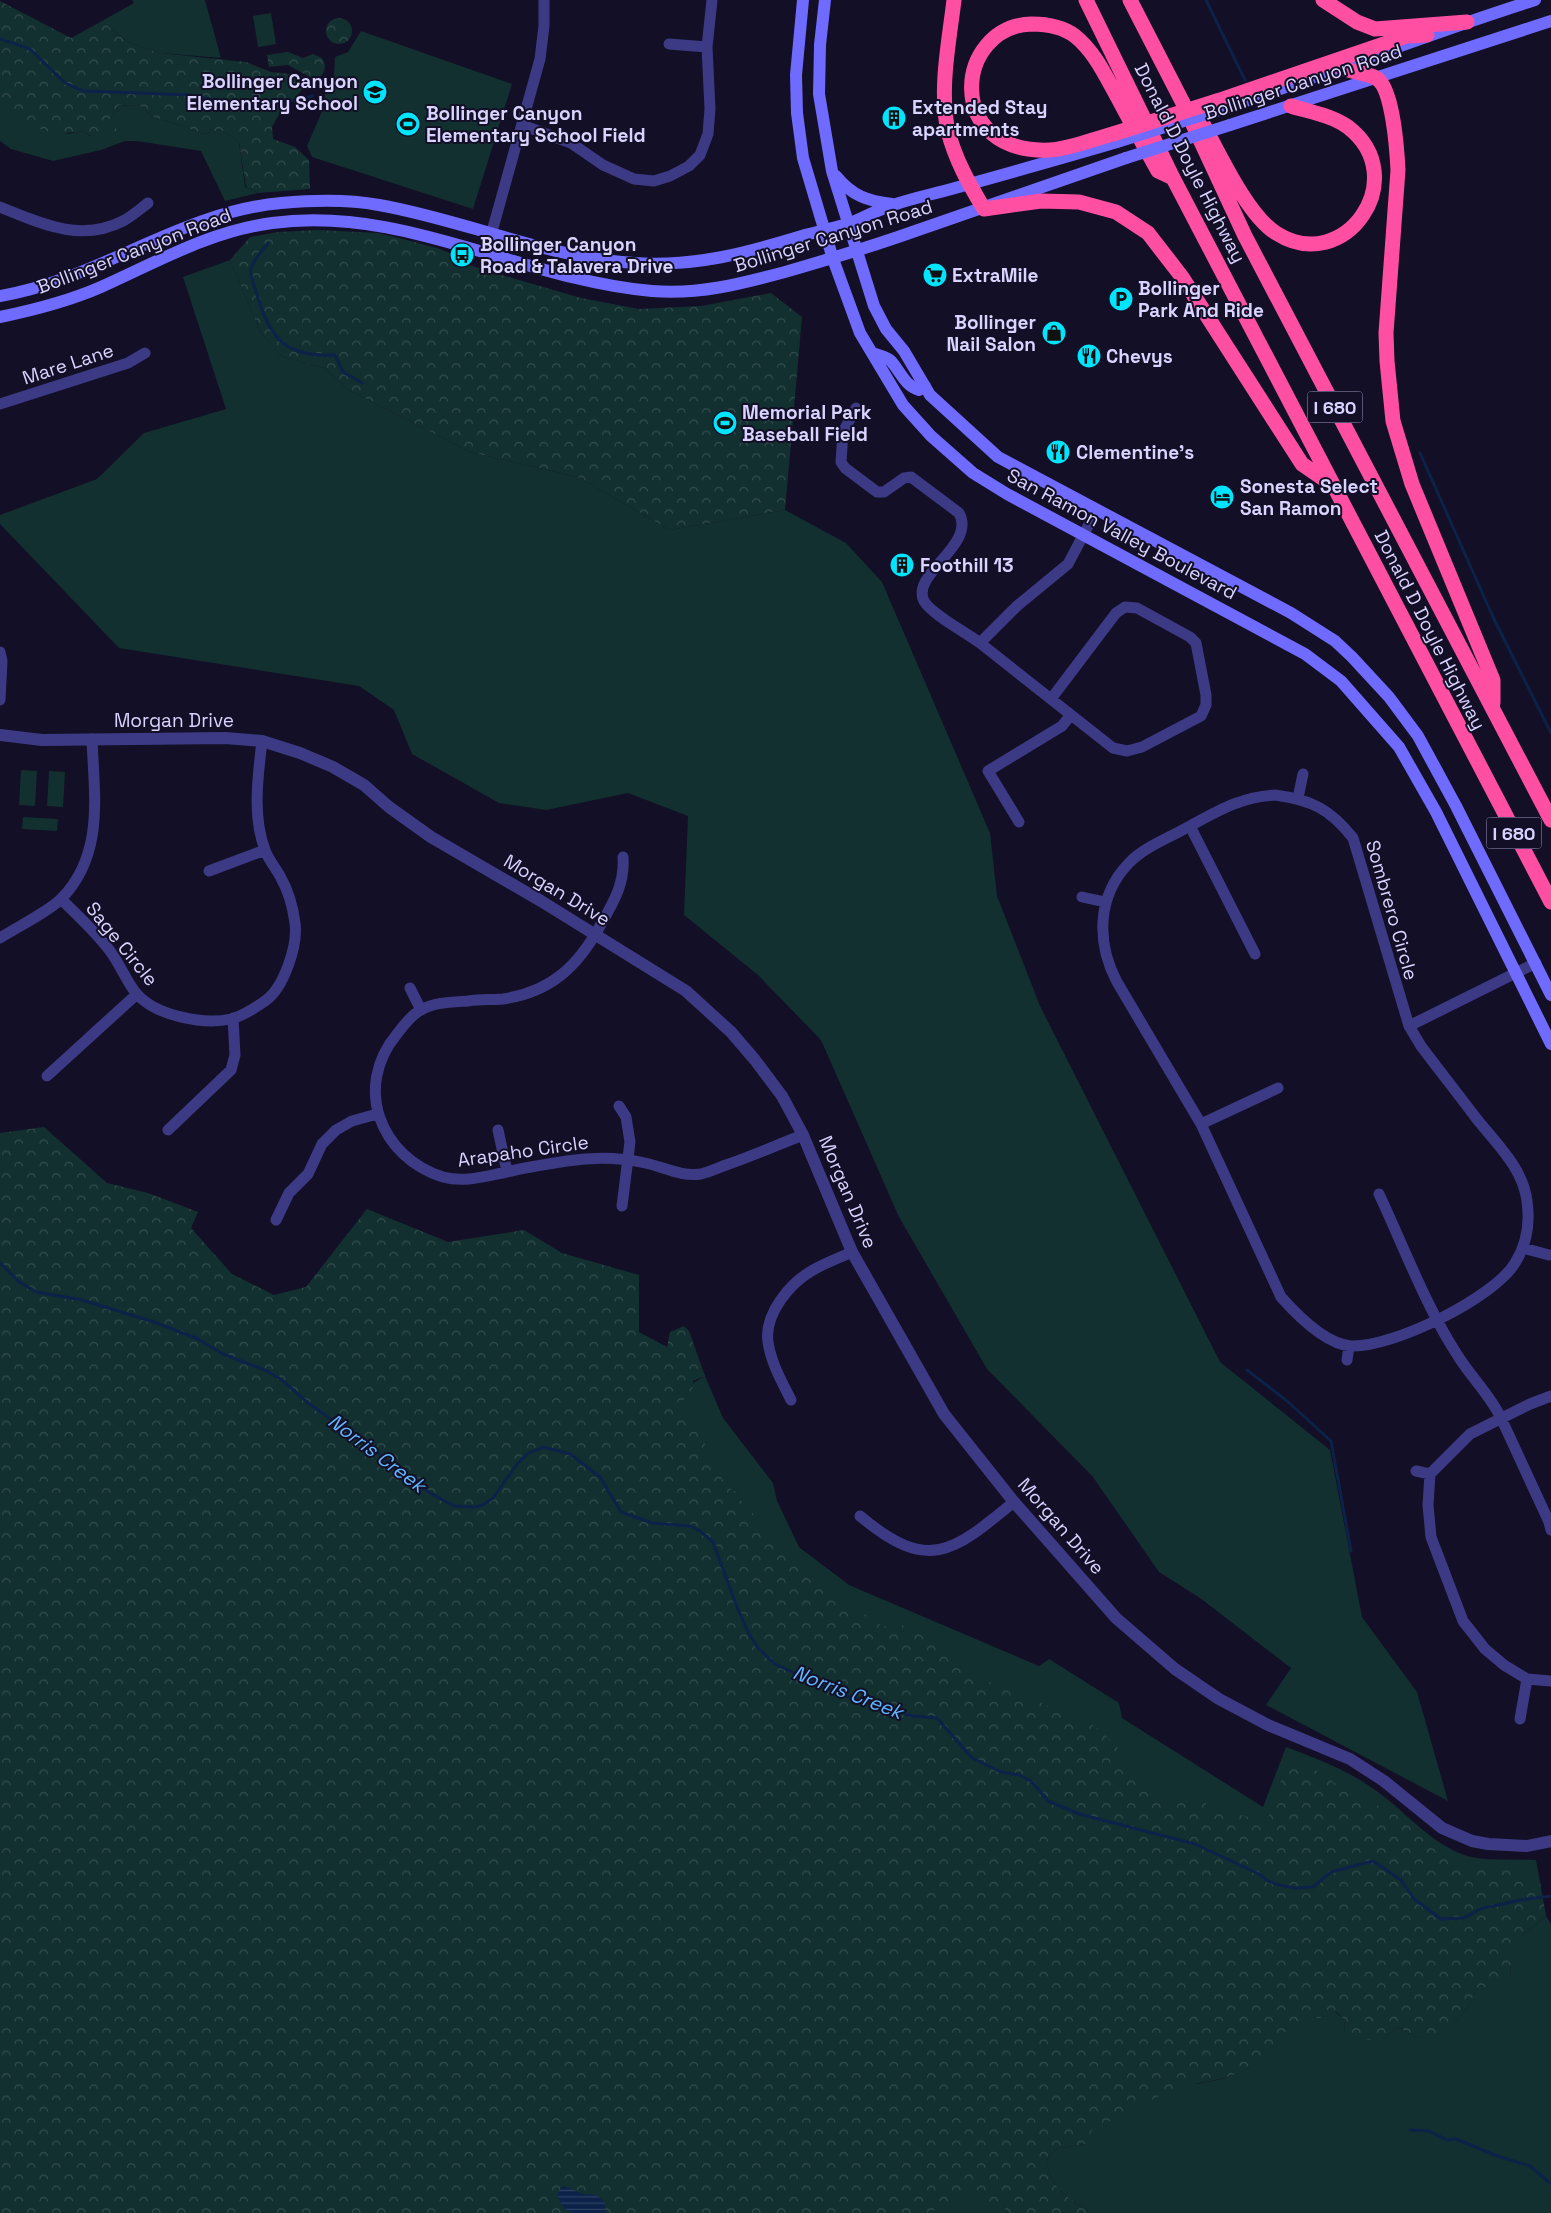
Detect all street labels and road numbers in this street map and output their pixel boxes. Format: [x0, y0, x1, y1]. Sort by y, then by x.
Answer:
street label: Bollinger Canyon Road [1201, 38, 1405, 126]
street label: Donald D Doyle Highway [1129, 59, 1251, 267]
street label: Bollinger Canyon Road [731, 194, 935, 278]
street label: Bollinger Canyon Road [33, 202, 235, 300]
street label: Mare Lane [19, 338, 117, 390]
road number: I 680 [1308, 392, 1362, 422]
street label: San Ramon Valley Boulevard [1003, 463, 1241, 605]
street label: Donald D Doyle Highway [1369, 526, 1491, 734]
street label: Morgan Drive [114, 708, 234, 733]
road number: I 680 [1486, 818, 1542, 848]
street label: Sombrero Circle [1360, 837, 1424, 983]
street label: Morgan Drive [499, 848, 615, 932]
street label: Sage Circle [80, 897, 164, 991]
street label: Arapaho Circle [456, 1129, 590, 1173]
street label: Morgan Drive [813, 1132, 883, 1252]
street label: Morgan Drive [1012, 1472, 1110, 1580]

